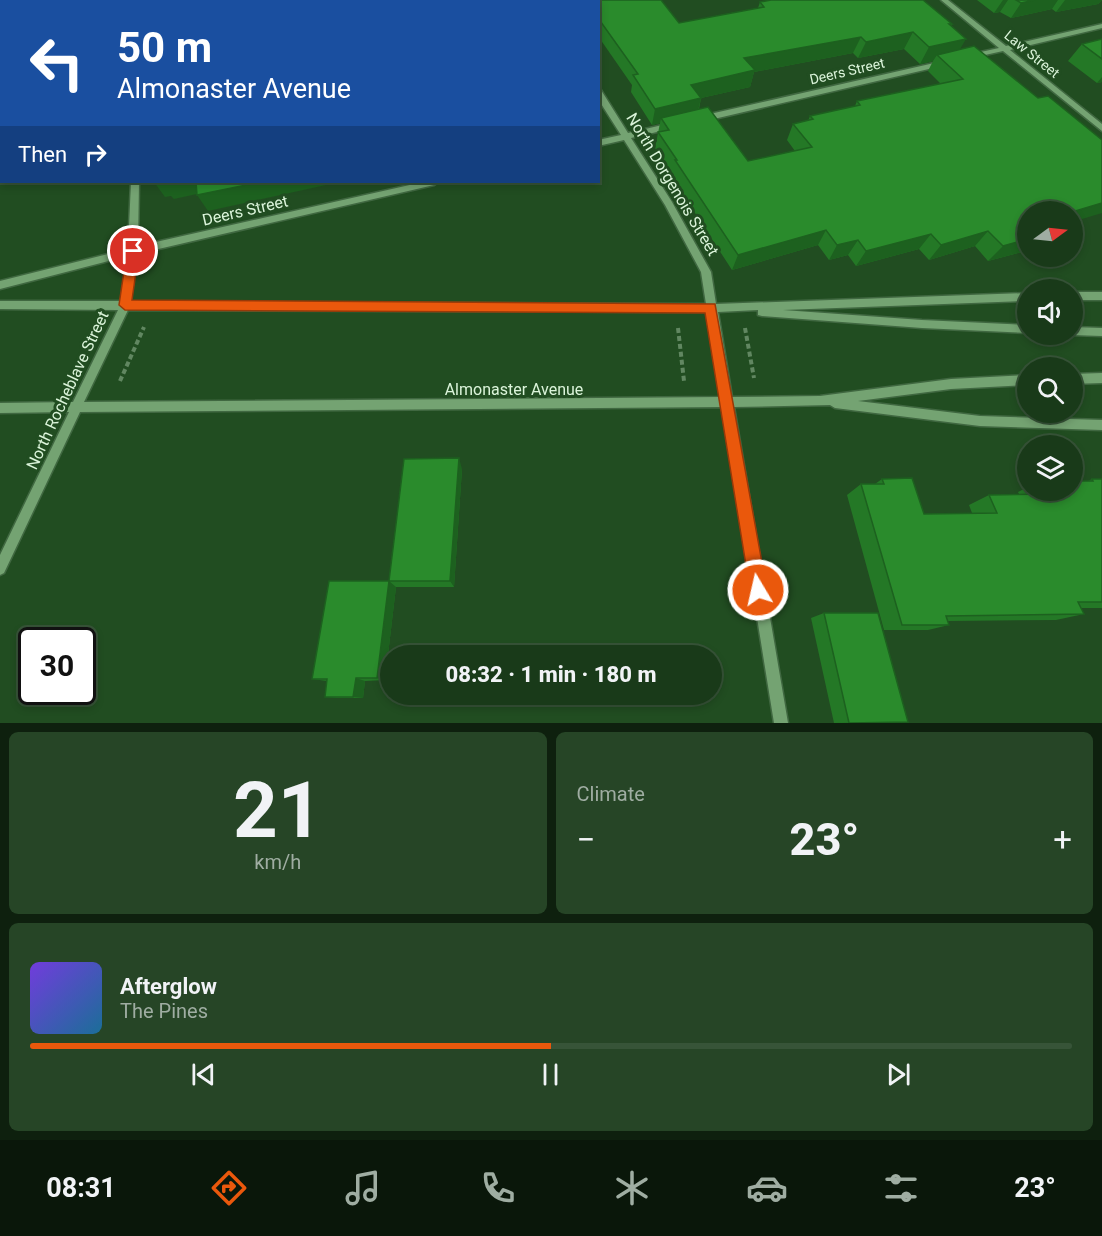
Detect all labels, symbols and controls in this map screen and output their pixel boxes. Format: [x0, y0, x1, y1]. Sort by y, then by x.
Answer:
text: 50 m [117, 23, 212, 72]
icon: left [18, 24, 96, 102]
street label: Law Street [1001, 27, 1063, 81]
street label: Deers Street [808, 55, 886, 87]
text: Almonaster Avenue [117, 73, 351, 105]
street label: North Dorgenois Street [622, 109, 723, 259]
icon: right [79, 138, 112, 171]
text: Then [18, 142, 67, 167]
street label: Deers Street [200, 191, 290, 230]
north arrow [1017, 201, 1083, 267]
map controls [1017, 201, 1083, 501]
pin [107, 225, 158, 276]
icon: arrive [116, 234, 149, 267]
button: sound [1017, 279, 1083, 345]
street label: North Rocheblave Street [22, 308, 113, 473]
button: search [1017, 357, 1083, 423]
street label: Almonaster Avenue [445, 380, 583, 399]
button: layers [1017, 435, 1083, 501]
position arrow [726, 558, 790, 622]
speed limit sign: 30 [18, 627, 96, 705]
text: 08:32 · 1 min · 180 m [446, 662, 656, 687]
text: 21 [233, 765, 323, 856]
text: Climate [577, 782, 645, 806]
text: 23° [790, 813, 859, 866]
text: − [577, 820, 595, 859]
text: + [1053, 820, 1072, 859]
text: km/h [254, 850, 301, 874]
text: Afterglow [120, 974, 217, 999]
text: The Pines [120, 999, 208, 1023]
icon: previous [187, 1058, 220, 1091]
icon: pause [534, 1058, 567, 1091]
icon: next [882, 1058, 915, 1091]
icon: directions [208, 1167, 250, 1209]
icon: music [342, 1167, 384, 1209]
icon: phone [477, 1167, 519, 1209]
icon: climate [611, 1167, 653, 1209]
icon: car [746, 1167, 788, 1209]
icon: filters [880, 1167, 922, 1209]
text: 08:31 [46, 1172, 116, 1204]
text: 23° [1014, 1172, 1056, 1204]

